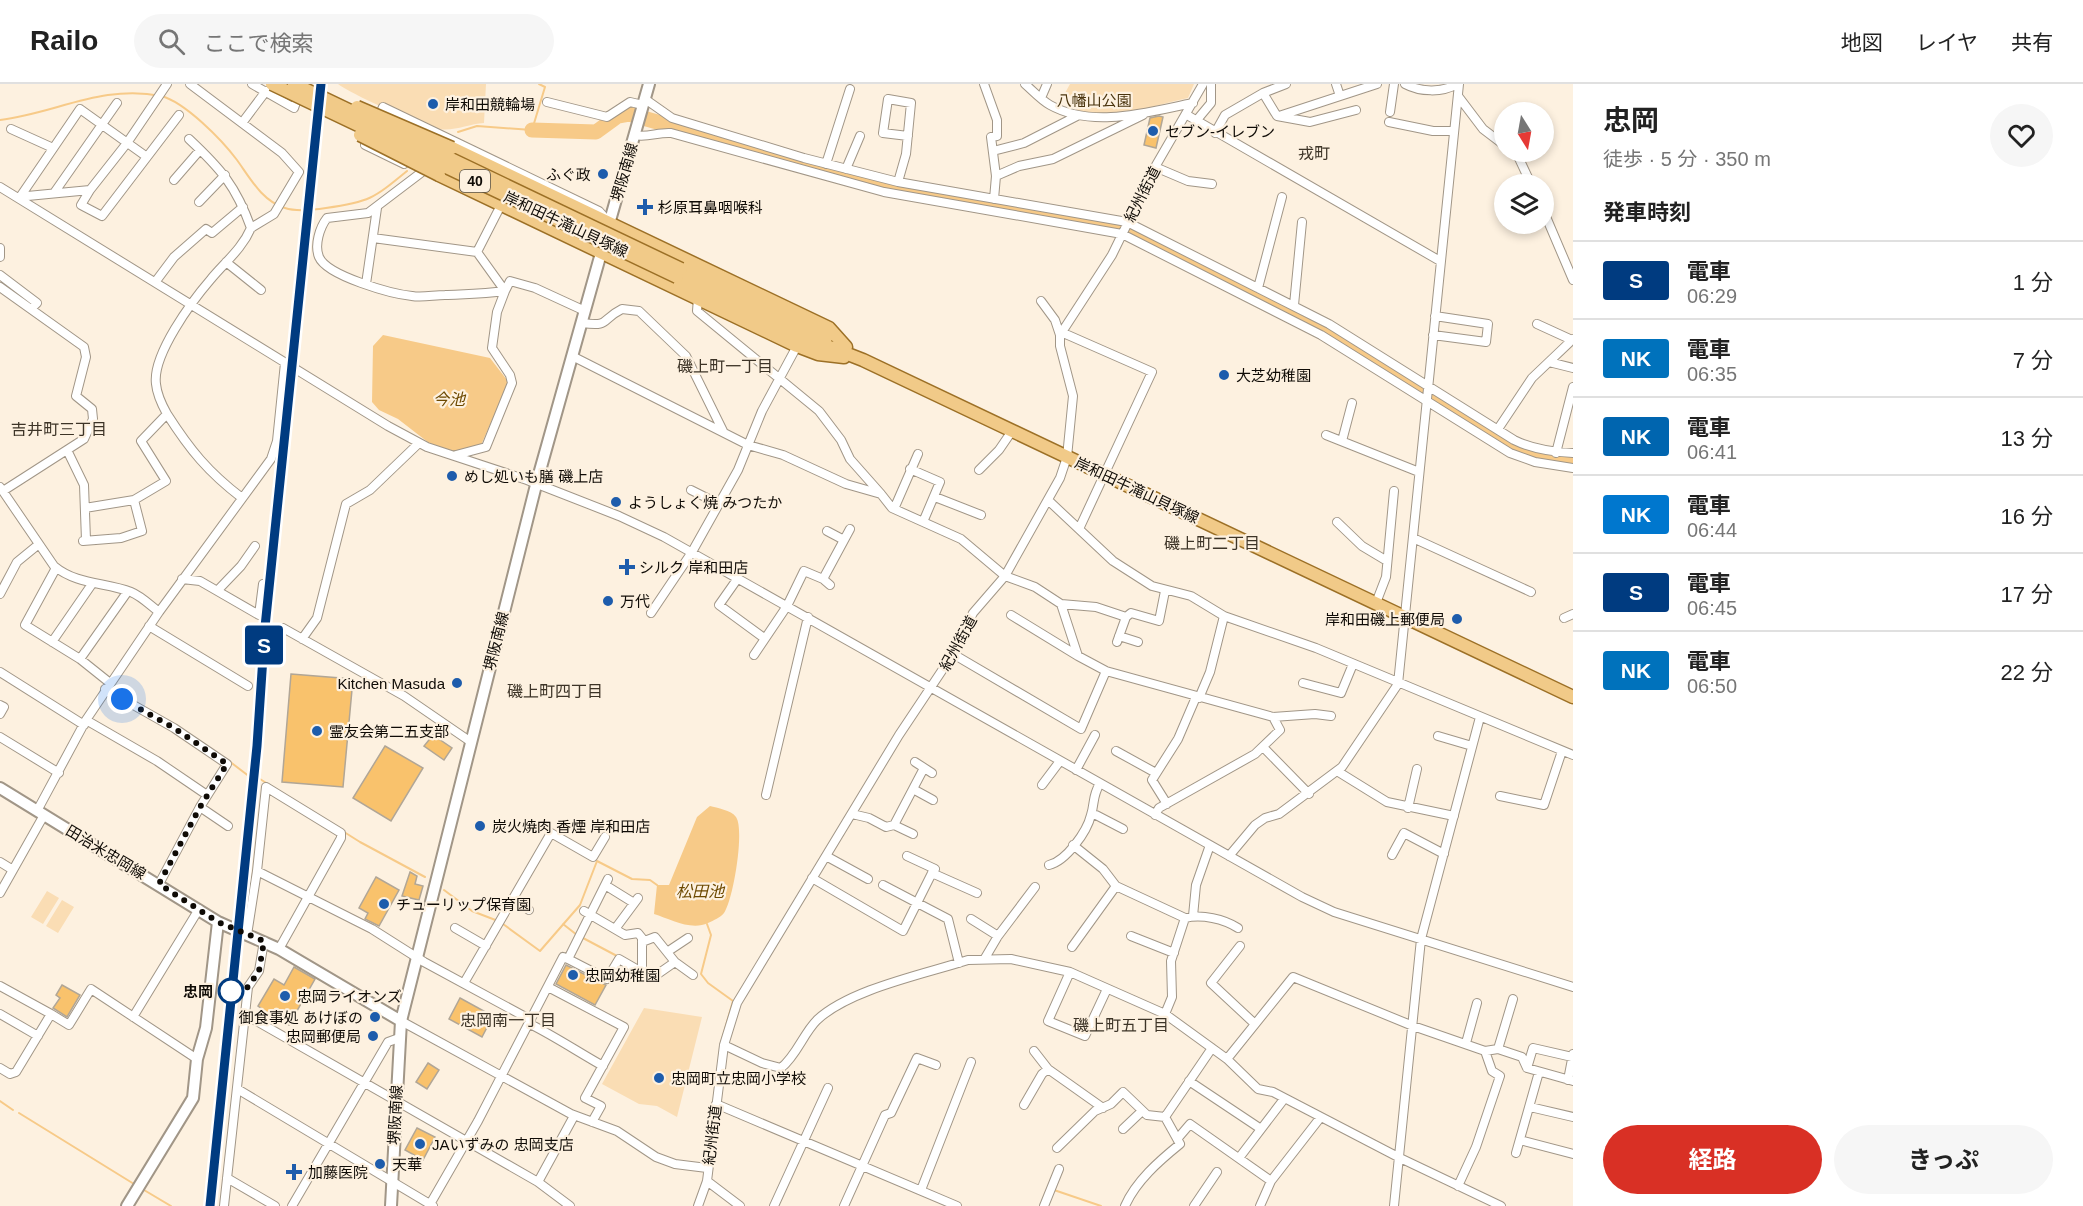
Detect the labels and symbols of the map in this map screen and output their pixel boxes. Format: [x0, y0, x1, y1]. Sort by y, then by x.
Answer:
park label: 八幡山公園 [1056, 92, 1132, 109]
place label: 岸和田競輪場 [445, 96, 535, 113]
marker: 岸和田競輪場 [426, 97, 440, 111]
north arrow [1494, 102, 1554, 162]
place label: セブン-イレブン [1165, 123, 1275, 140]
marker: セブン-イレブン [1146, 124, 1160, 138]
street label: 堺阪南線 [608, 141, 640, 203]
district label: 戎町 [1298, 145, 1330, 162]
street label: 紀州街道 [1121, 163, 1163, 225]
place label: ふぐ政 [546, 166, 591, 183]
marker: ふぐ政 [596, 167, 610, 181]
road number: 40 [460, 170, 490, 192]
street label: 岸和田牛滝山貝塚線 [501, 188, 631, 260]
marker: 杉原耳鼻咽喉科 [636, 198, 654, 216]
place label: 杉原耳鼻咽喉科 [658, 199, 763, 216]
district label: 磯上町一丁目 [677, 358, 773, 375]
place label: 大芝幼稚園 [1236, 367, 1311, 384]
marker: 大芝幼稚園 [1217, 368, 1231, 382]
water label: 今池 [433, 391, 467, 408]
district label: 吉井町三丁目 [11, 421, 107, 438]
street label: 岸和田牛滝山貝塚線 [1072, 454, 1202, 526]
place label: めし処いも膳 磯上店 [464, 468, 603, 485]
marker: めし処いも膳 磯上店 [445, 469, 459, 483]
place label: ようしょく焼 みつたか [628, 494, 782, 511]
marker: ようしょく焼 みつたか [609, 495, 623, 509]
district label: 磯上町二丁目 [1164, 535, 1260, 552]
place label: シルク 岸和田店 [639, 559, 748, 576]
marker: シルク 岸和田店 [620, 560, 634, 574]
place label: 万代 [620, 593, 650, 610]
marker: 万代 [601, 594, 615, 608]
street label: 堺阪南線 [480, 610, 512, 672]
place label: 岸和田磯上郵便局 [1325, 611, 1445, 628]
marker: 岸和田磯上郵便局 [1450, 612, 1464, 626]
street label: 紀州街道 [936, 613, 980, 673]
line badge: S [244, 626, 284, 664]
place label: Kitchen Masuda [337, 675, 446, 692]
marker: Kitchen Masuda [450, 676, 464, 690]
district label: 磯上町四丁目 [507, 683, 603, 700]
your location [107, 684, 137, 714]
place label: 霊友会第二五支部 [329, 723, 449, 740]
marker: 霊友会第二五支部 [310, 724, 324, 738]
place label: 炭火焼肉 香煙 岸和田店 [492, 818, 650, 835]
marker: 炭火焼肉 香煙 岸和田店 [473, 819, 487, 833]
street label: 田治米忠岡線 [63, 822, 149, 882]
water label: 松田池 [676, 883, 726, 900]
place label: チューリップ保育園 [396, 896, 531, 913]
marker: チューリップ保育園 [377, 897, 391, 911]
place label: 忠岡幼稚園 [585, 967, 660, 984]
marker: 忠岡幼稚園 [566, 968, 580, 982]
marker: 忠岡 [218, 978, 244, 1004]
place label: 忠岡 [183, 983, 213, 1000]
place label: 忠岡ライオンズ [297, 988, 402, 1005]
marker: 忠岡ライオンズ [278, 989, 292, 1003]
place label: 御食事処 あけぼの [239, 1009, 363, 1026]
marker: 御食事処 あけぼの [368, 1010, 382, 1024]
district label: 忠岡南一丁目 [460, 1012, 556, 1029]
district label: 磯上町五丁目 [1073, 1017, 1169, 1034]
place label: 忠岡郵便局 [286, 1028, 361, 1045]
marker: 忠岡郵便局 [366, 1029, 380, 1043]
place label: 忠岡町立忠岡小学校 [671, 1070, 806, 1087]
marker: 忠岡町立忠岡小学校 [652, 1071, 666, 1085]
street label: 堺阪南線 [385, 1085, 405, 1145]
street label: 紀州街道 [700, 1104, 724, 1166]
place label: JAいずみの 忠岡支店 [432, 1136, 574, 1153]
marker: JAいずみの 忠岡支店 [413, 1137, 427, 1151]
place label: 天華 [392, 1156, 422, 1173]
marker: 天華 [373, 1157, 387, 1171]
marker: 加藤医院 [285, 1163, 303, 1181]
place label: 加藤医院 [308, 1164, 368, 1181]

